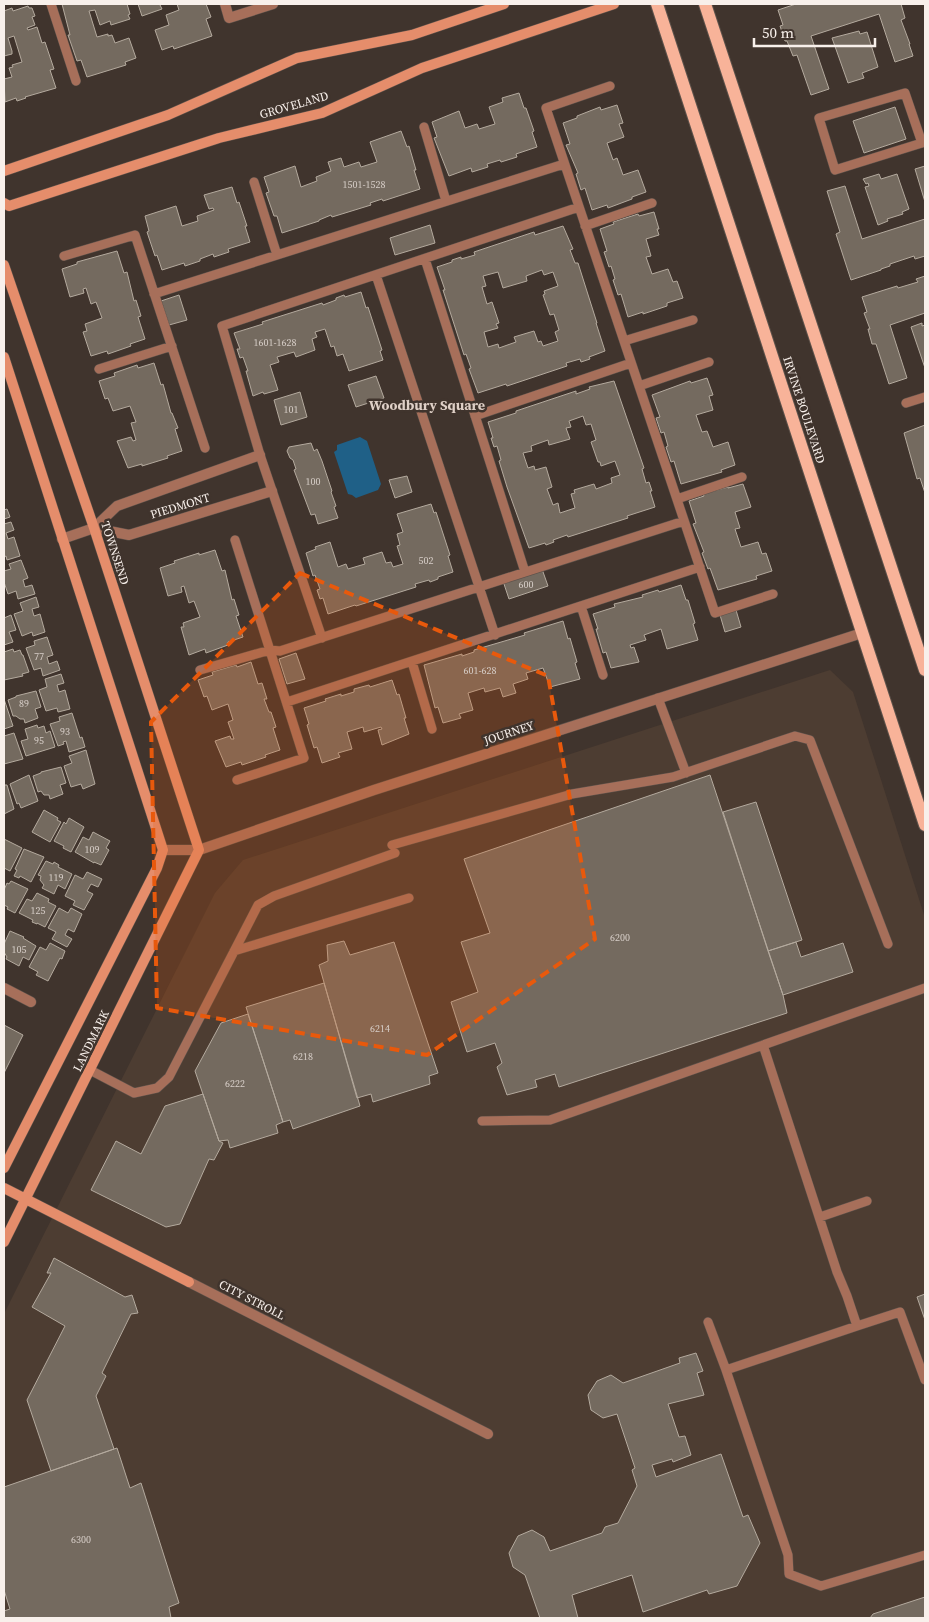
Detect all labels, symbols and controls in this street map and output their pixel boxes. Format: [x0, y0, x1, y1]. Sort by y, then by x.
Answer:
scale bar [754, 15, 875, 47]
text: 50 m [762, 22, 794, 43]
street label: GROVELAND [258, 87, 330, 123]
house number: 1501-1528 [342, 178, 386, 191]
house number: 1601-1628 [253, 336, 297, 349]
street label: IRVINE BOULEVARD [779, 354, 829, 466]
district label: Woodbury Square [369, 395, 485, 415]
house number: 101 [284, 403, 299, 416]
house number: 100 [306, 475, 321, 488]
street label: PIEDMONT [148, 489, 213, 523]
street label: TOWNSEND [97, 519, 133, 587]
house number: 502 [419, 554, 434, 567]
house number: 600 [519, 578, 534, 591]
house number: 77 [34, 650, 44, 663]
house number: 601-628 [463, 664, 497, 677]
house number: 89 [19, 697, 29, 710]
street label: JOURNEY [481, 717, 537, 749]
house number: 93 [60, 725, 70, 738]
house number: 95 [34, 734, 44, 747]
house number: 109 [85, 843, 100, 856]
house number: 119 [49, 871, 64, 884]
house number: 125 [31, 904, 46, 917]
house number: 6200 [610, 931, 630, 944]
house number: 105 [12, 943, 27, 956]
street label: LANDMARK [69, 1008, 113, 1074]
house number: 6214 [370, 1022, 390, 1035]
house number: 6218 [293, 1050, 313, 1063]
house number: 6222 [225, 1077, 245, 1090]
street label: CITY STROLL [216, 1276, 288, 1324]
house number: 6300 [71, 1533, 91, 1546]

